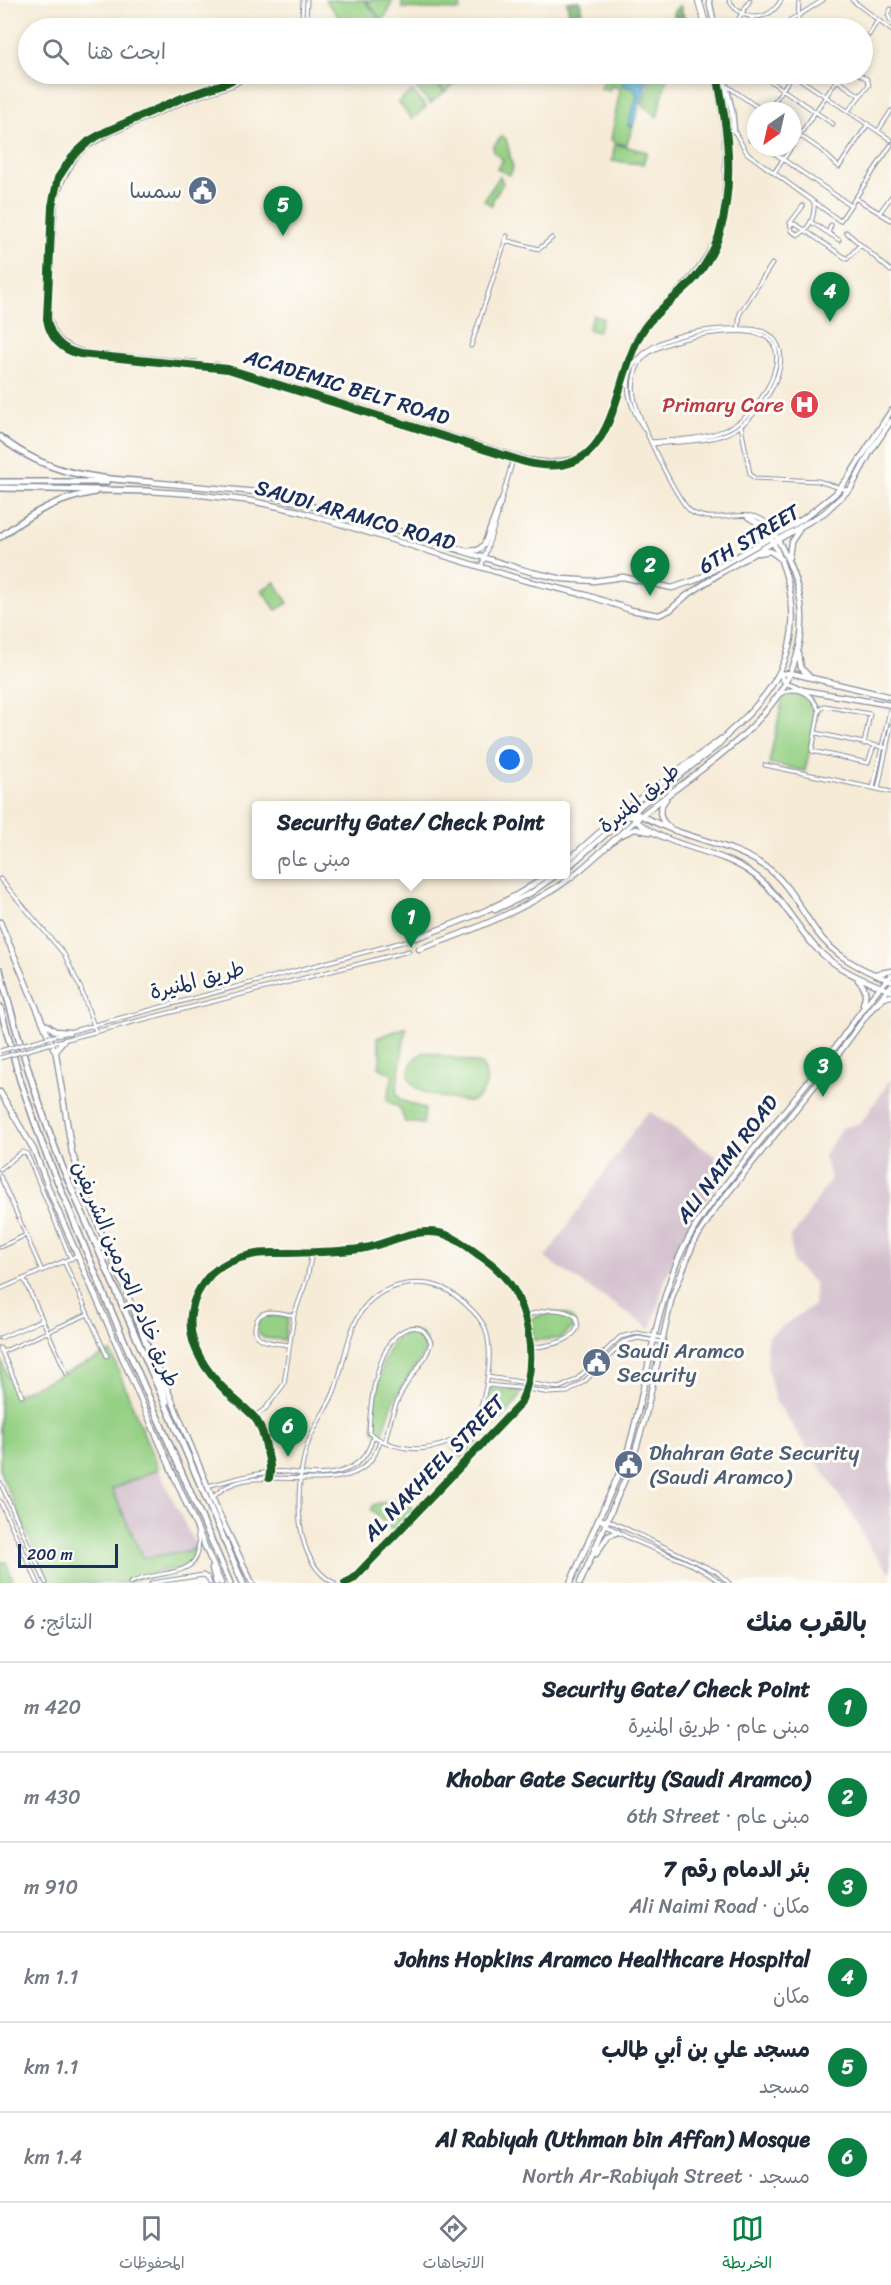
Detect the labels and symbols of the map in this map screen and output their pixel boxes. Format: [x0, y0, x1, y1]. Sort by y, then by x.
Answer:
north arrow [747, 102, 801, 156]
place label: سمسا [129, 172, 182, 210]
public building icon: سمسا [187, 175, 219, 207]
pin: 5 [264, 186, 302, 236]
pin: 4 [810, 272, 850, 322]
street label: ACADEMIC BELT ROAD [239, 337, 455, 436]
place label: Primary Care [662, 386, 784, 424]
hospital icon: Primary Care [789, 389, 821, 421]
street label: SAUDI ARAMCO ROAD [250, 468, 460, 562]
street label: 6TH STREET [691, 493, 809, 584]
pin: 2 [630, 546, 670, 596]
your location [495, 745, 524, 774]
street label: طريق المنيرة [589, 753, 689, 843]
pin: 1 [392, 898, 430, 948]
street label: طريق المنيرة [145, 949, 249, 1011]
pin: 3 [804, 1048, 842, 1097]
street label: ALI NAIMI ROAD [665, 1086, 789, 1233]
street label: طريق خادم الحرمين الشريفين [61, 1154, 191, 1394]
place label: Saudi Aramco Security [617, 1332, 745, 1394]
public building icon: Saudi Aramco Security [580, 1347, 612, 1379]
street label: AL NAKHEEL STREET [353, 1384, 516, 1551]
pin: 6 [268, 1408, 308, 1457]
place label: Dhahran Gate Security (Saudi Aramco) [649, 1434, 859, 1496]
public building icon: Dhahran Gate Security (Saudi Aramco) [612, 1449, 644, 1481]
scale bar [18, 1541, 118, 1568]

